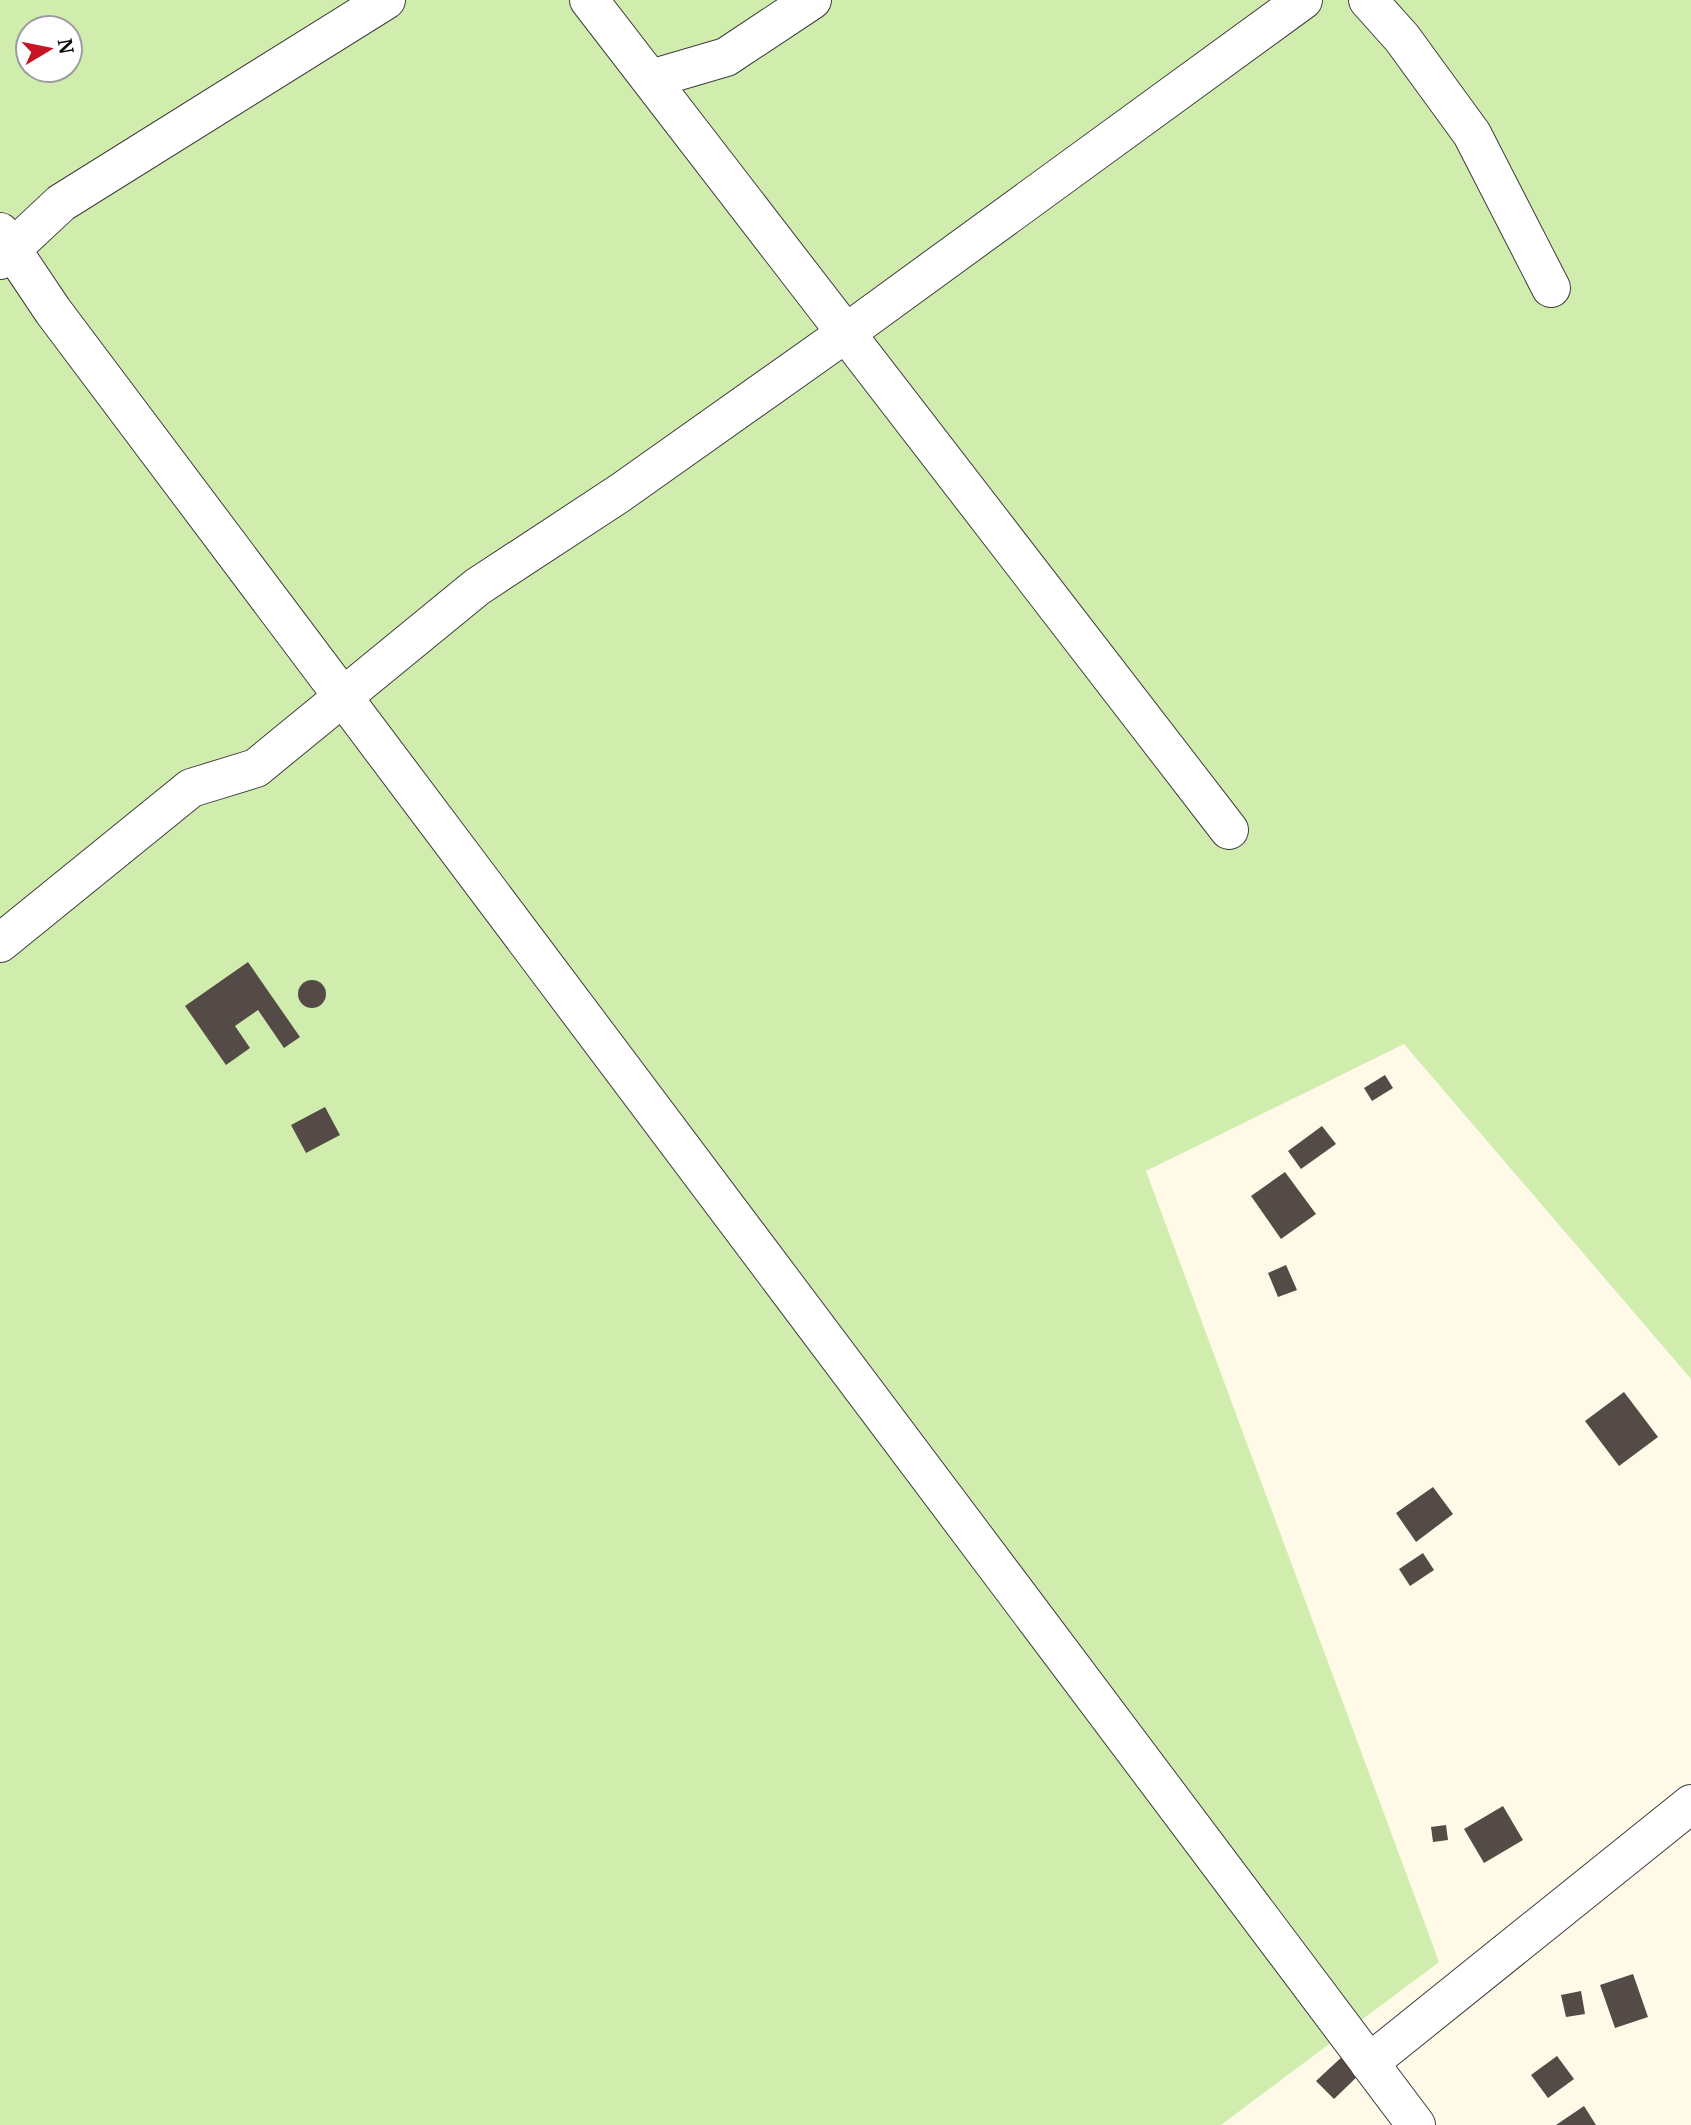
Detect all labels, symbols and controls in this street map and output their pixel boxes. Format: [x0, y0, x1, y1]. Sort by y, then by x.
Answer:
north arrow [14, 14, 84, 84]
text: N [53, 37, 79, 56]

